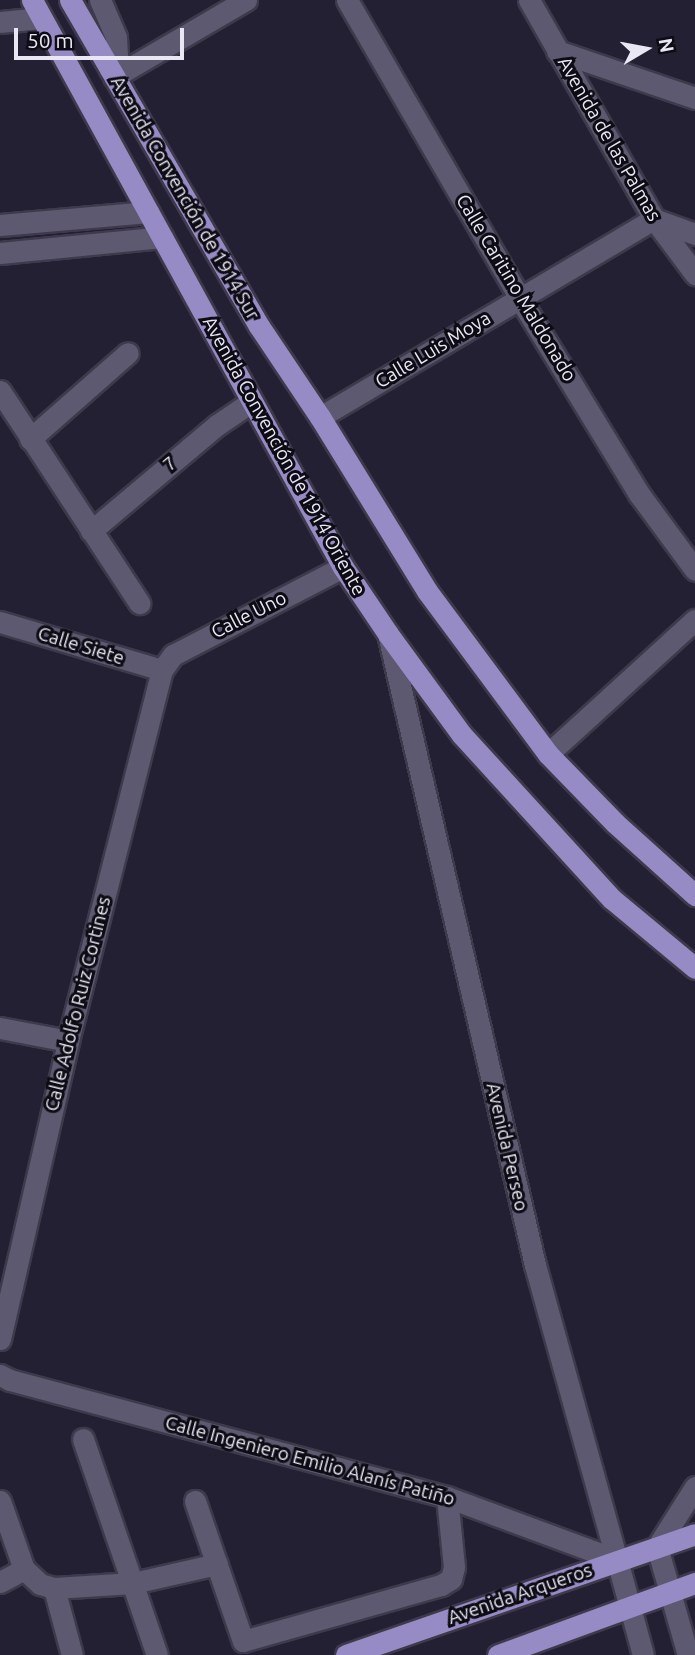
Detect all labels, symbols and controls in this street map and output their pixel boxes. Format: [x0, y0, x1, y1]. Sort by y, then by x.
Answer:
scale bar [18, 14, 187, 58]
north arrow [611, 14, 681, 84]
text: 50 m [27, 28, 74, 52]
text: N [655, 36, 679, 54]
street label: Avenida de las Palmas [553, 53, 665, 225]
street label: Avenida Convención de 1914 Sur [106, 72, 264, 324]
street label: Calle Caritino Maldonado [451, 190, 581, 386]
street label: Calle Luis Moya [371, 307, 495, 393]
street label: Avenida Convención de 1914 Oriente [198, 313, 370, 599]
street label: 7 [159, 452, 181, 476]
street label: Calle Uno [208, 586, 290, 644]
street label: Calle Siete [35, 622, 127, 670]
street label: Calle Adolfo Ruiz Cortines [40, 894, 116, 1114]
street label: Avenida Perseo [481, 1081, 533, 1213]
street label: Calle Ingeniero Emilio Alanís Patiño [163, 1411, 457, 1511]
street label: Avenida Arqueros [445, 1559, 595, 1629]

